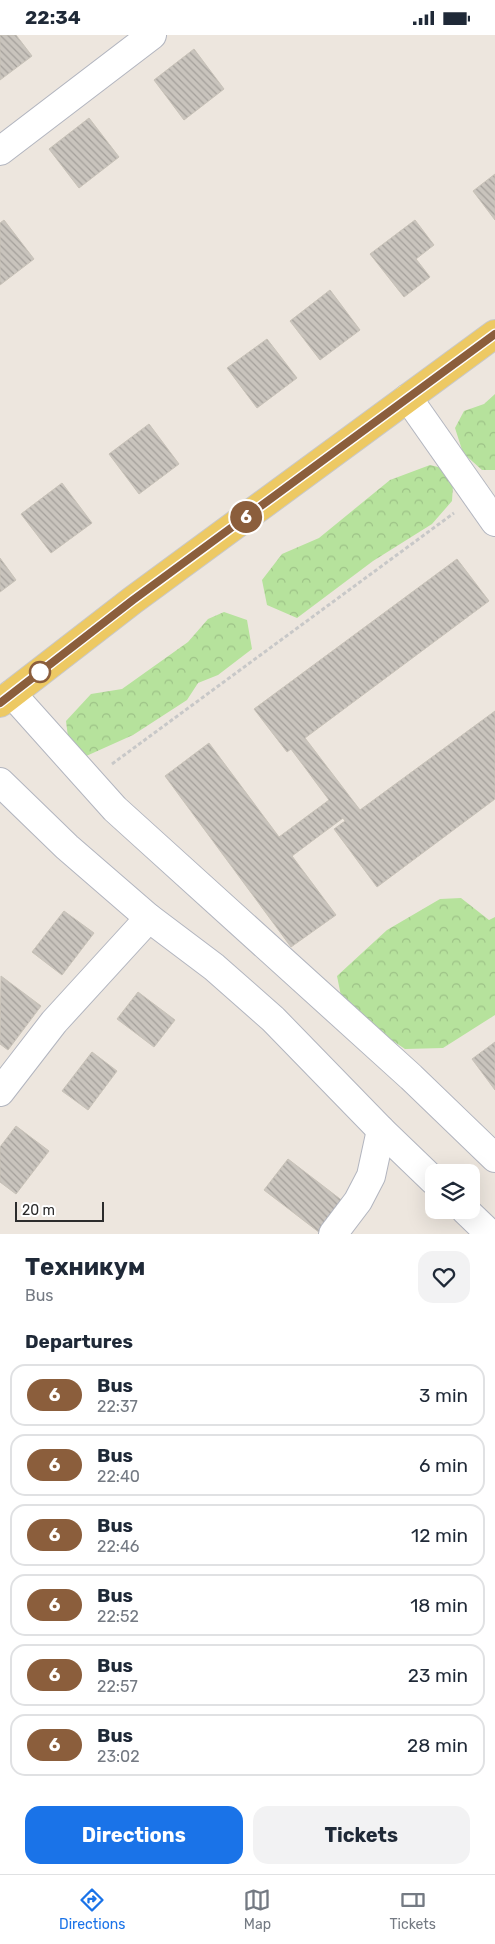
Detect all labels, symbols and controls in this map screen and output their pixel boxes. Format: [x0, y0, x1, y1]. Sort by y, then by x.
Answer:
text: 22:34 [25, 6, 81, 29]
line badge: 6 [230, 501, 262, 533]
text: 6 [240, 506, 252, 528]
unlabelled marker [29, 661, 51, 683]
map controls [425, 1164, 480, 1219]
button: layers [425, 1164, 480, 1219]
scale bar [15, 1199, 104, 1222]
text: 20 m [22, 1202, 55, 1219]
button: heart [418, 1251, 470, 1303]
text: Техникум [25, 1253, 145, 1281]
text: Bus [25, 1286, 53, 1305]
text: Departures [25, 1330, 133, 1353]
text: Bus [97, 1374, 133, 1397]
text: 6 [49, 1384, 60, 1406]
text: 3 min [419, 1384, 468, 1407]
text: 22:37 [97, 1397, 138, 1416]
text: Bus [97, 1444, 133, 1467]
text: 6 [49, 1454, 60, 1476]
text: 6 min [419, 1454, 468, 1477]
text: 22:40 [97, 1467, 140, 1486]
text: Bus [97, 1514, 133, 1537]
text: 6 [49, 1524, 60, 1546]
text: 12 min [411, 1524, 468, 1547]
text: 22:46 [97, 1537, 139, 1556]
text: Bus [97, 1584, 133, 1607]
text: 6 [49, 1594, 60, 1616]
text: 18 min [410, 1594, 468, 1617]
text: 22:52 [97, 1607, 139, 1626]
text: Bus [97, 1654, 133, 1677]
text: 6 [49, 1664, 60, 1686]
text: 23 min [408, 1664, 468, 1687]
text: 22:57 [97, 1677, 138, 1696]
text: Bus [97, 1724, 133, 1747]
text: 6 [49, 1734, 60, 1756]
text: 28 min [407, 1734, 468, 1757]
text: 23:02 [97, 1747, 140, 1766]
button: Directions [25, 1806, 243, 1864]
button: Tickets [253, 1806, 470, 1864]
tab: Directions [59, 1886, 125, 1933]
tab: Map [243, 1886, 271, 1933]
tab: Tickets [389, 1886, 436, 1933]

